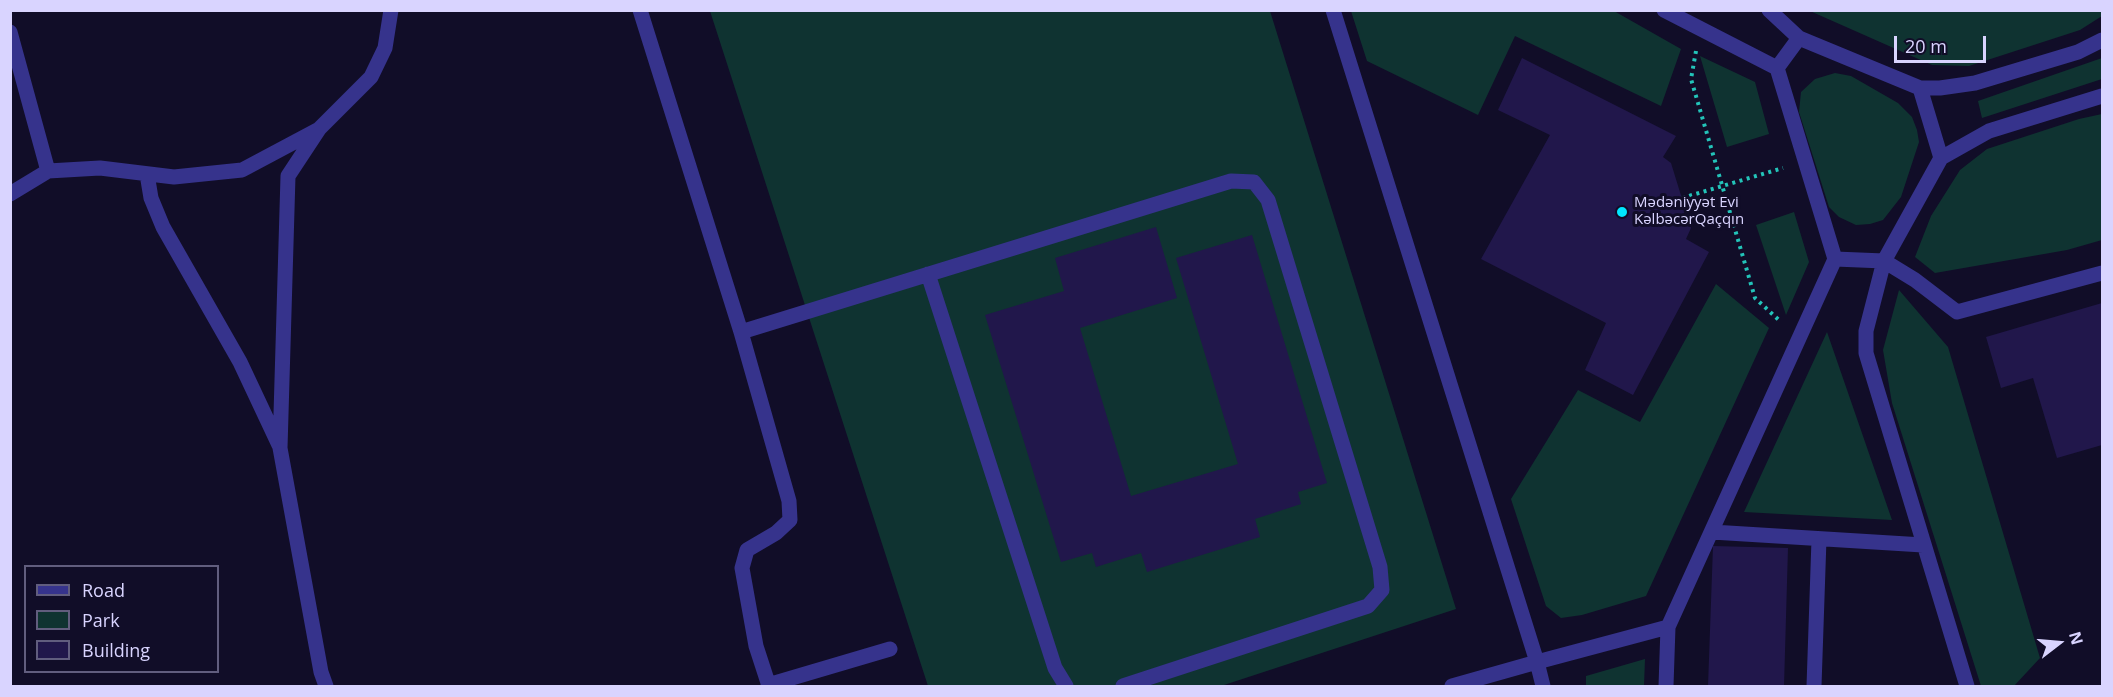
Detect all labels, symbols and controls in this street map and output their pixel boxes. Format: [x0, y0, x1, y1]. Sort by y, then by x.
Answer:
scale bar [1897, 24, 1988, 62]
text: 20 m [1905, 34, 1947, 58]
place label: Mədəniyyət Evi KəlbəcərQaçqın [1634, 194, 1744, 229]
marker: Mədəniyyət Evi KəlbəcərQaçqın [1615, 205, 1629, 219]
legend [24, 565, 219, 673]
text: Road [82, 578, 125, 602]
text: Park [82, 608, 120, 632]
north arrow [2029, 613, 2089, 673]
text: N [2064, 629, 2089, 647]
text: Building [82, 638, 150, 662]

